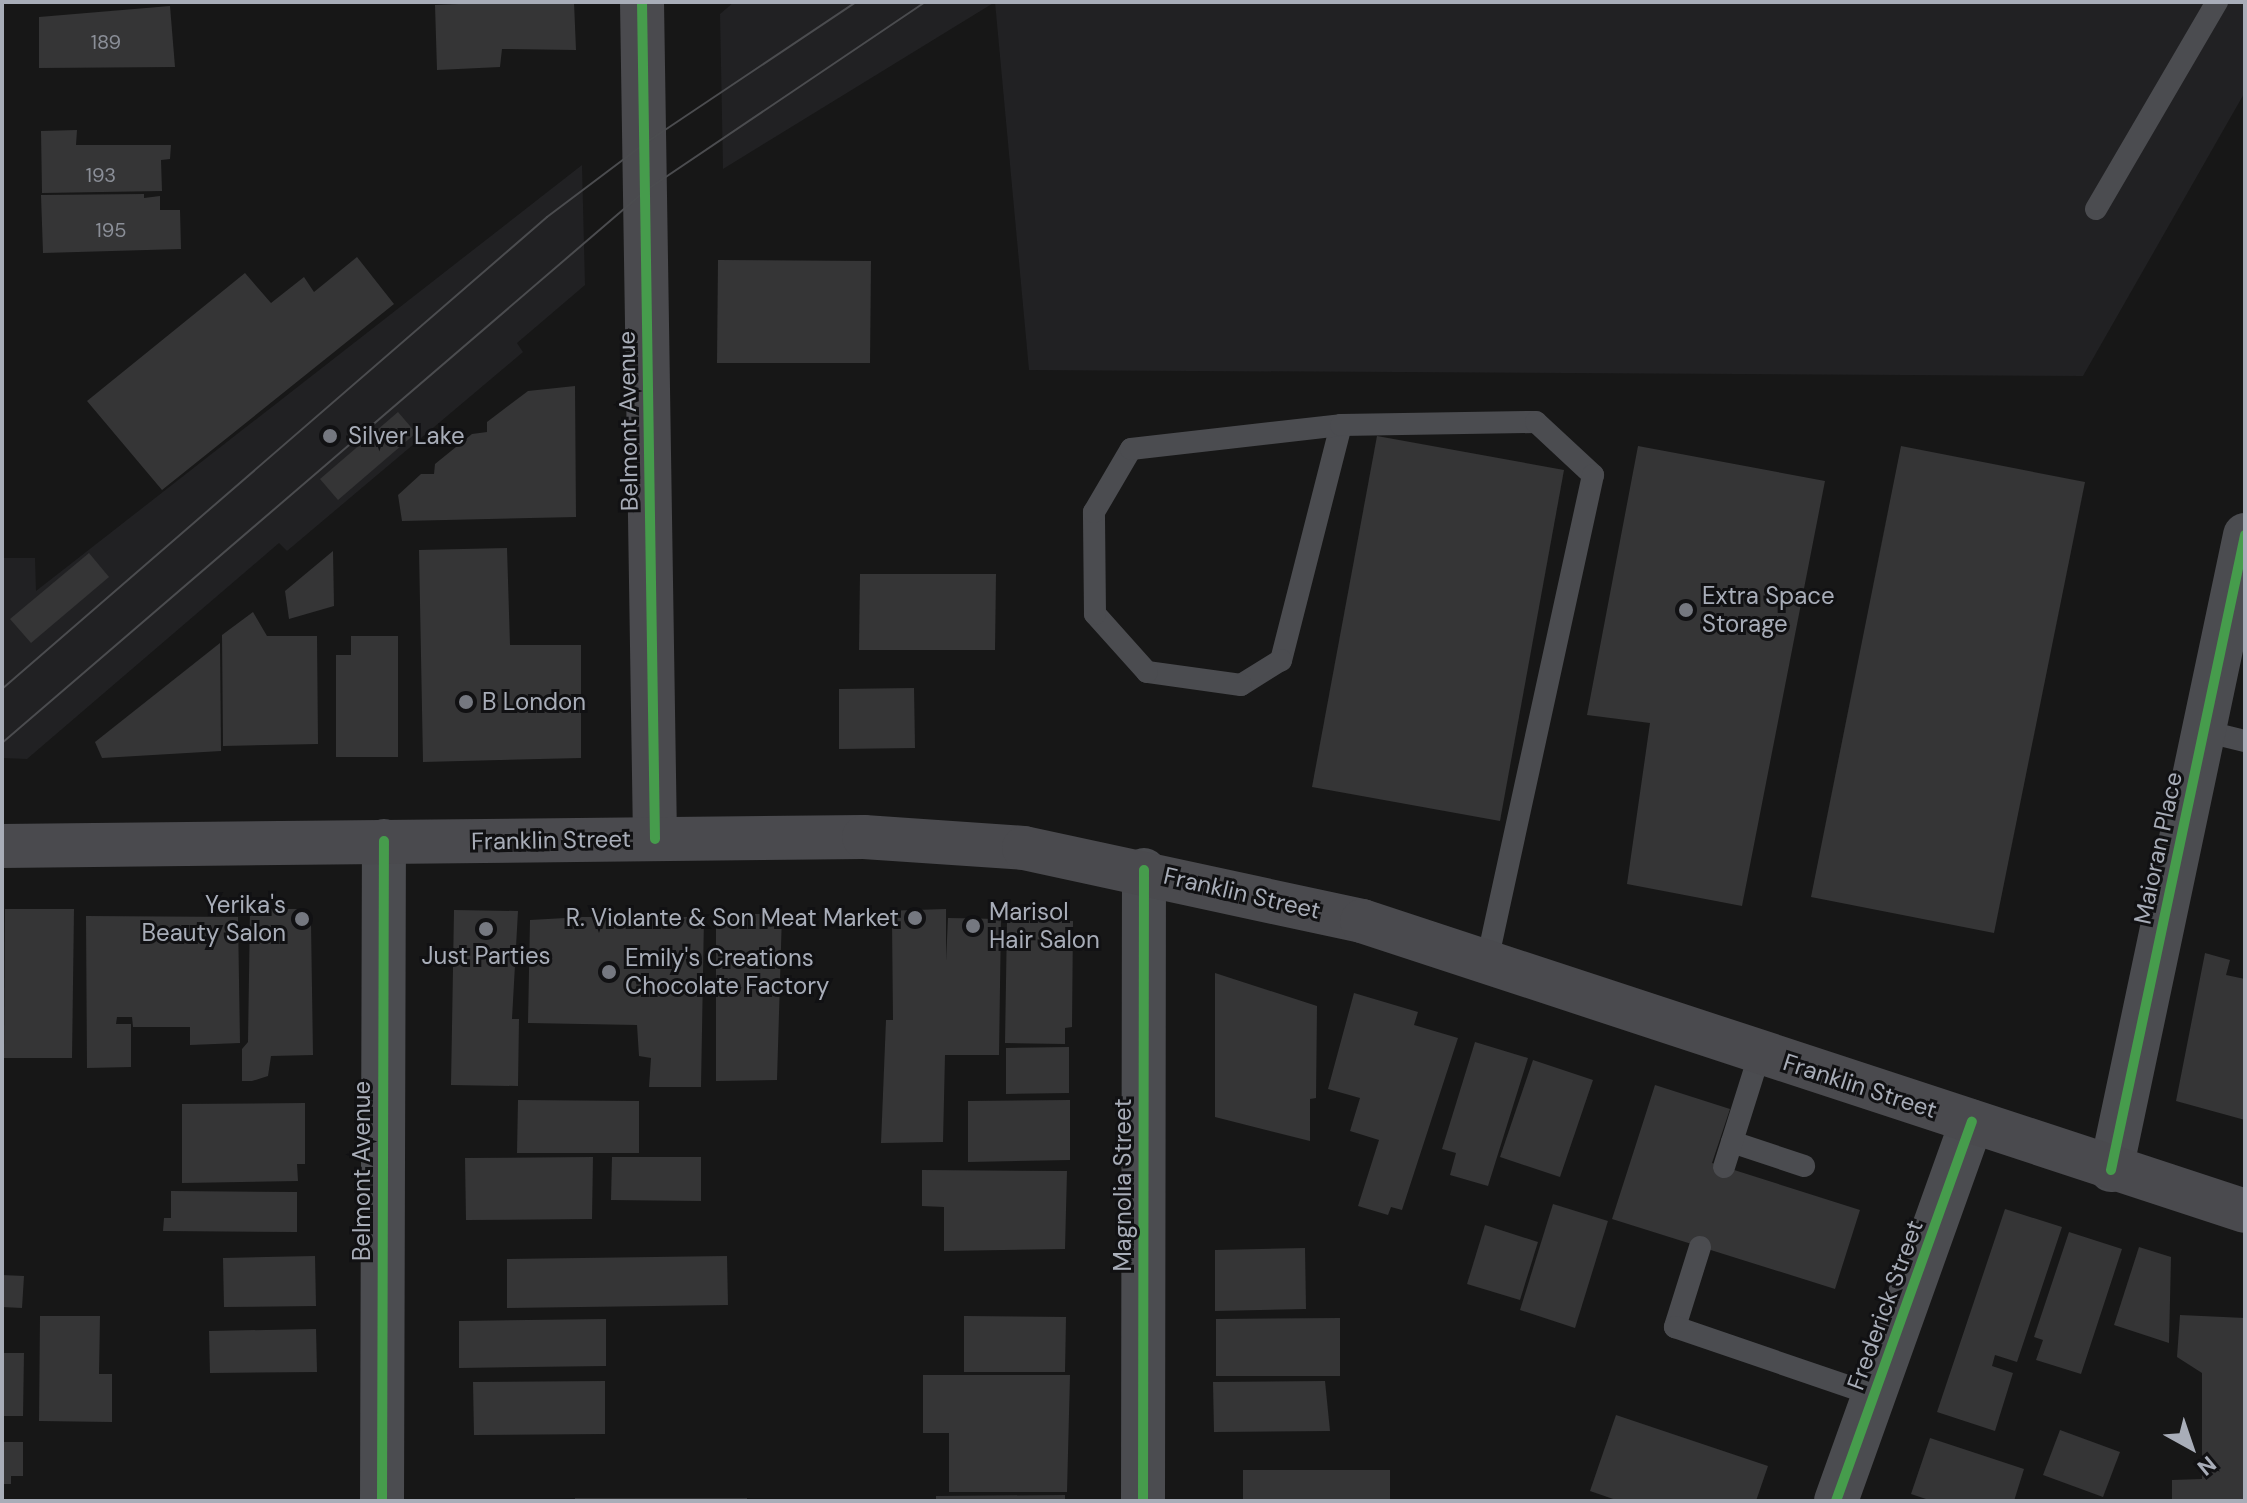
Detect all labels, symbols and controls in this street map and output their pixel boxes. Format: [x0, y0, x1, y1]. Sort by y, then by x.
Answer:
house number: 189 [91, 30, 121, 54]
house number: 193 [86, 163, 116, 187]
house number: 195 [96, 218, 126, 242]
street label: Belmont Avenue [612, 331, 644, 511]
place label: Silver Lake [348, 422, 465, 450]
marker: Silver Lake [319, 425, 341, 447]
place label: Extra Space Storage [1702, 582, 1835, 638]
marker: Extra Space Storage [1677, 601, 1695, 619]
place label: B London [482, 688, 586, 716]
marker: B London [457, 693, 475, 711]
street label: Maioran Place [2128, 769, 2188, 927]
street label: Franklin Street [471, 824, 631, 856]
street label: Franklin Street [1161, 861, 1323, 925]
place label: Yerika's Beauty Salon [142, 891, 286, 947]
place label: Marisol Hair Salon [989, 898, 1100, 954]
place label: R. Violante & Son Meat Market [566, 904, 899, 932]
marker: R. Violante & Son Meat Market [906, 909, 924, 927]
marker: Yerika's Beauty Salon [293, 910, 311, 928]
marker: Marisol Hair Salon [964, 917, 982, 935]
marker: Just Parties [477, 920, 495, 938]
place label: Just Parties [421, 942, 551, 970]
place label: Emily's Creations Chocolate Factory [625, 944, 829, 1000]
marker: Emily's Creations Chocolate Factory [600, 963, 618, 981]
street label: Franklin Street [1779, 1048, 1941, 1124]
street label: Belmont Avenue [348, 1081, 376, 1261]
street label: Magnolia Street [1109, 1098, 1137, 1272]
street label: Frederick Street [1841, 1216, 1929, 1394]
north arrow [2151, 1407, 2231, 1487]
text: N [2191, 1449, 2222, 1482]

